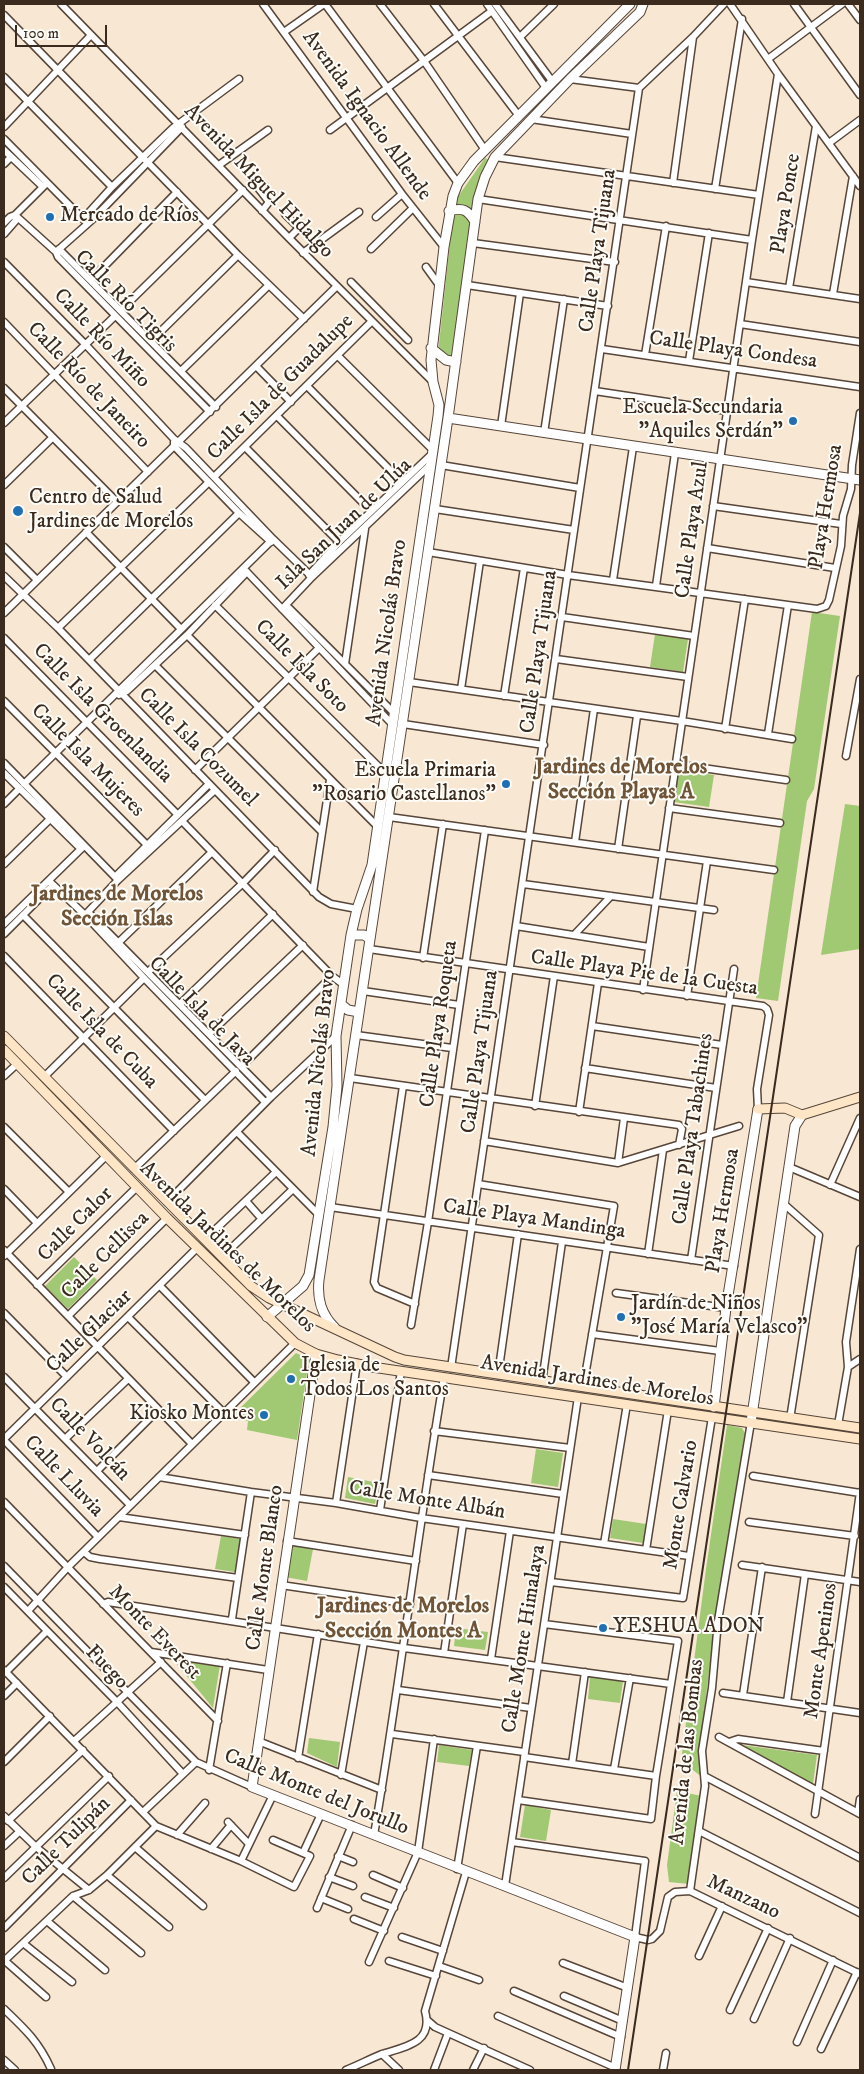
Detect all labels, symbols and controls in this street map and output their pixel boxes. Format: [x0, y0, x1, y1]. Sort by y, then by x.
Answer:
scale bar [18, 15, 110, 47]
text: 100 m [23, 24, 59, 43]
street label: Avenida Ignacio Allende [296, 26, 436, 206]
street label: Avenida Miguel Hidalgo [178, 100, 338, 264]
street label: Playa Ponce [767, 152, 807, 256]
street label: Calle Playa Tijuana [575, 168, 623, 334]
place label: Mercado de Ríos [60, 204, 199, 230]
marker: Mercado de Ríos [44, 211, 56, 223]
street label: Calle Río Tigris [69, 246, 181, 358]
street label: Calle Río Miño [47, 284, 155, 394]
street label: Calle Isla de Guadalupe [203, 310, 359, 466]
street label: Calle Río de Janeiro [21, 317, 155, 455]
street label: Calle Playa Condesa [647, 327, 819, 375]
place label: Escuela Secundaria "Aquiles Serdán" [622, 396, 783, 446]
marker: Escuela Secundaria "Aquiles Serdán" [787, 415, 799, 427]
street label: Playa Hermosa [805, 443, 849, 571]
street label: Isla San Juan de Ulúa [272, 454, 418, 596]
street label: Calle Playa Azul [671, 460, 715, 600]
place label: Centro de Salud Jardines de Morelos [29, 486, 193, 536]
marker: Centro de Salud Jardines de Morelos [11, 504, 25, 518]
street label: Avenida Nicolás Bravo [362, 538, 414, 728]
street label: Calle Playa Tijuana [516, 569, 564, 735]
street label: Calle Isla Soto [249, 615, 353, 719]
street label: Calle Isla Groenlandia [27, 639, 177, 789]
street label: Calle Isla Cozumel [132, 683, 262, 813]
street label: Calle Isla Mujeres [25, 699, 149, 823]
district label: Jardines de Morelos Sección Playas A [535, 755, 707, 806]
place label: Escuela Primaria "Rosario Castellanos" [312, 759, 496, 809]
marker: Escuela Primaria "Rosario Castellanos" [500, 778, 512, 790]
district label: Jardines de Morelos Sección Islas [31, 882, 203, 934]
street label: Calle Playa Roqueta [416, 939, 464, 1109]
street label: Calle Playa Pie de la Cuesta [529, 946, 759, 1002]
street label: Calle Isla de Java [142, 952, 260, 1072]
street label: Avenida Nicolás Bravo [298, 968, 342, 1158]
street label: Calle Isla de Cuba [40, 969, 162, 1095]
street label: Calle Playa Tijuana [457, 969, 505, 1135]
street label: Calle Playa Tabachines [668, 1032, 720, 1226]
street label: Playa Hermosa [702, 1147, 746, 1275]
street label: Avenida Jardines de Morelos [134, 1157, 320, 1339]
street label: Calle Calor [33, 1182, 119, 1268]
street label: Calle Playa Mandinga [441, 1195, 627, 1245]
street label: Calle Cellisca [57, 1207, 155, 1305]
street label: Calle Glaciar [42, 1285, 138, 1379]
place label: Jardín de Niños "José María Velasco" [631, 1292, 807, 1342]
marker: Jardín de Niños "José María Velasco" [615, 1311, 627, 1323]
street label: Avenida Jardines de Morelos [479, 1351, 715, 1413]
place label: Iglesia de Todos Los Santos [301, 1354, 449, 1404]
marker: Iglesia de Todos Los Santos [285, 1373, 297, 1385]
street label: Calle Volcán [43, 1393, 135, 1487]
place label: Kiosko Montes [129, 1402, 254, 1428]
marker: Kiosko Montes [258, 1409, 270, 1421]
street label: Calle Lluvia [18, 1431, 108, 1523]
street label: Monte Calvario [659, 1439, 705, 1571]
street label: Calle Monte Albán [347, 1476, 507, 1526]
street label: Calle Monte Blanco [242, 1484, 290, 1652]
street label: Calle Monte Himalaya [498, 1543, 552, 1735]
street label: Monte Everest [102, 1580, 206, 1686]
street label: Monte Apeninos [800, 1581, 844, 1721]
district label: Jardines de Morelos Sección Montes A [317, 1594, 489, 1645]
place label: YESHUA ADON [613, 1615, 765, 1641]
marker: YESHUA ADON [597, 1622, 609, 1634]
street label: Fuego [79, 1641, 133, 1695]
street label: Avenida de las Bombas [666, 1658, 710, 1846]
street label: Calle Monte del Jorullo [220, 1744, 412, 1842]
street label: Calle Tulipán [17, 1792, 117, 1892]
street label: Manzano [702, 1870, 784, 1926]

